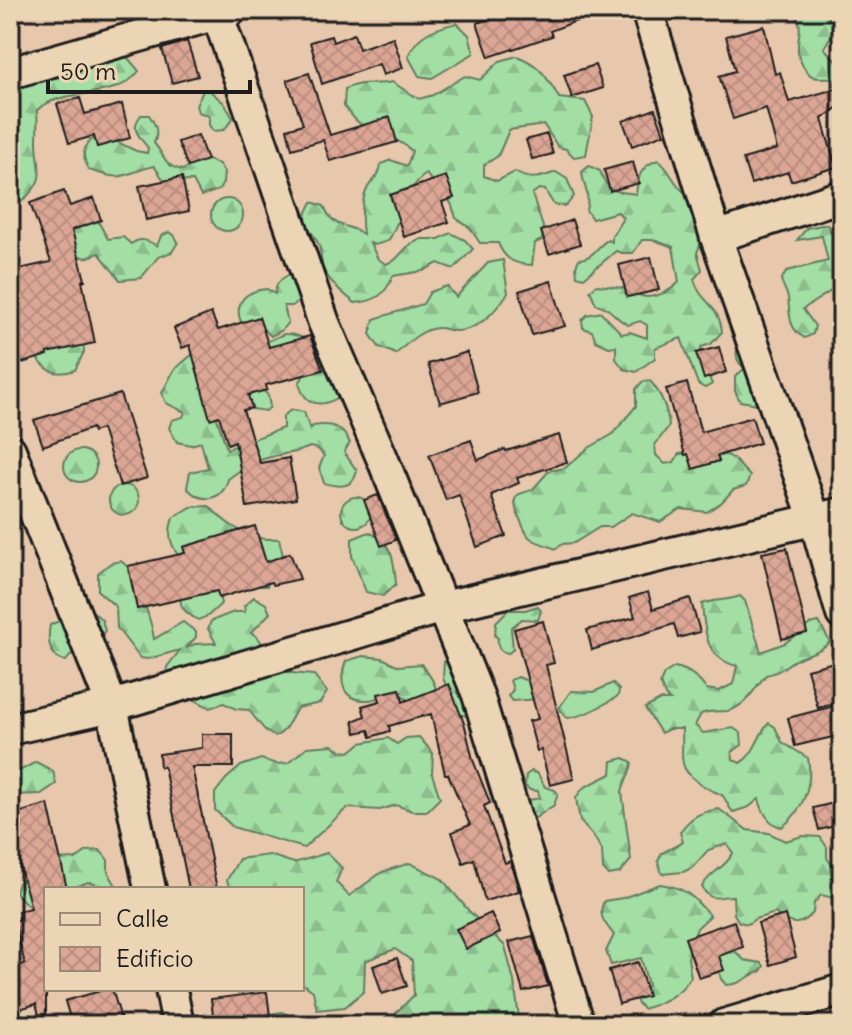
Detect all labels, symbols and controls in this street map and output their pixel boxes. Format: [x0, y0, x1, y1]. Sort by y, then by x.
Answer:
scale bar [48, 44, 250, 94]
text: 50 m [60, 56, 116, 86]
legend [44, 887, 304, 991]
text: Calle [116, 903, 169, 933]
text: Edificio [116, 943, 194, 973]

